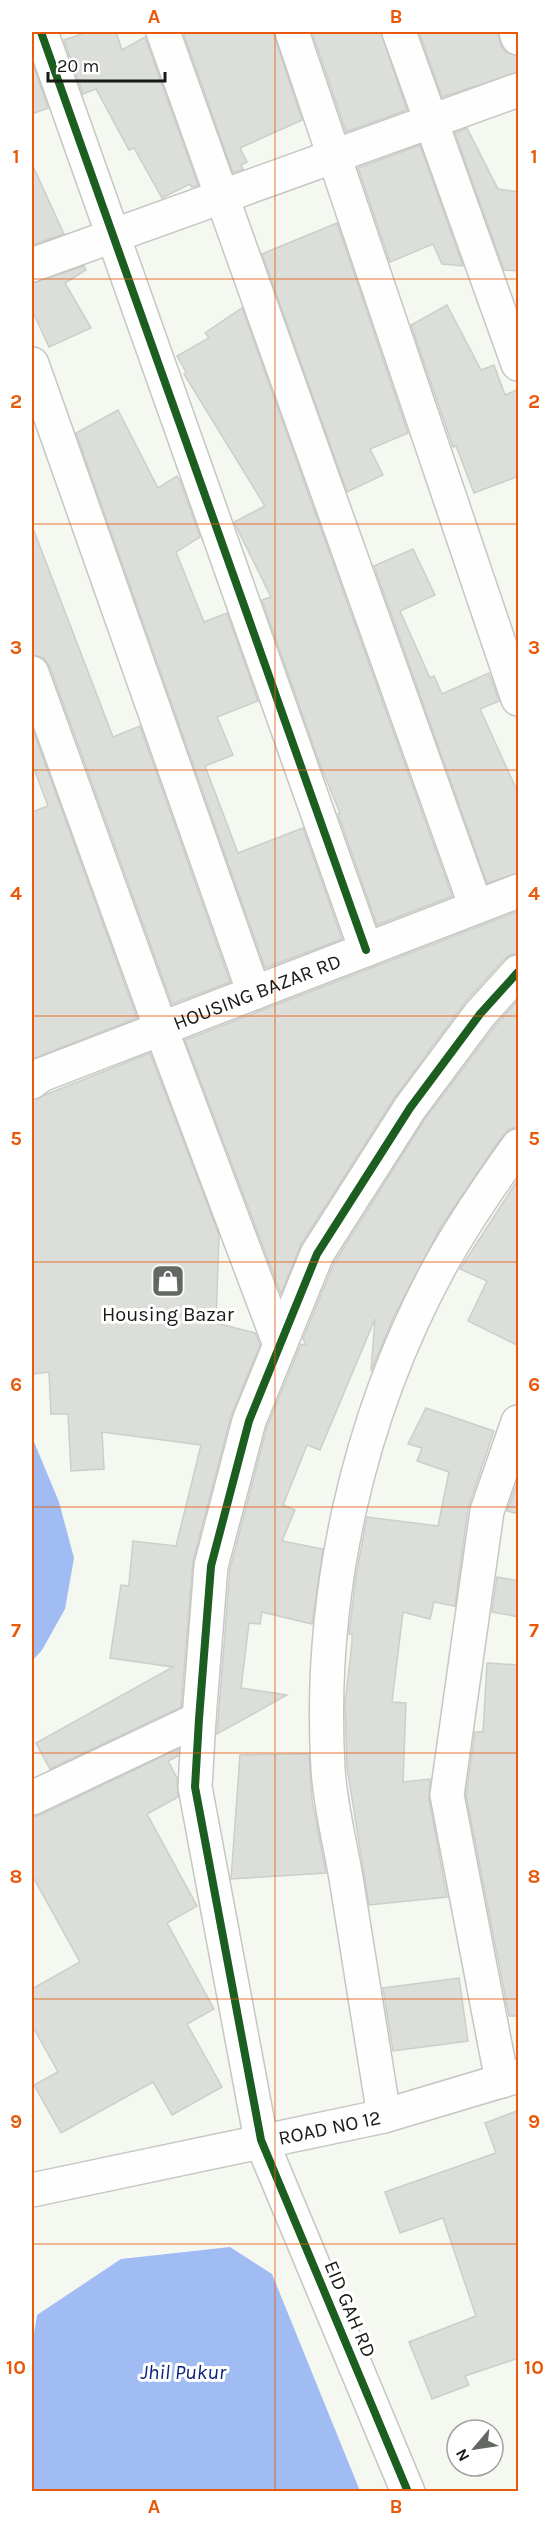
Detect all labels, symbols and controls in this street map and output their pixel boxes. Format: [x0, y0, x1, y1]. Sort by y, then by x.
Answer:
text: A [148, 5, 161, 28]
text: B [390, 5, 402, 28]
scale bar [48, 45, 165, 83]
text: 20 m [57, 55, 99, 77]
text: 1 [12, 145, 20, 168]
text: 1 [530, 145, 538, 168]
text: 2 [10, 390, 22, 413]
text: 2 [528, 390, 540, 413]
text: 3 [10, 636, 22, 659]
text: 3 [528, 636, 540, 659]
text: 4 [10, 882, 22, 905]
text: 4 [528, 882, 540, 905]
street label: HOUSING BAZAR RD [170, 949, 344, 1034]
text: 5 [10, 1127, 22, 1150]
text: 5 [528, 1127, 540, 1150]
shop icon: Housing Bazar [150, 1263, 186, 1299]
place label: Housing Bazar [102, 1303, 235, 1326]
text: 6 [10, 1373, 22, 1396]
text: 6 [528, 1373, 540, 1396]
text: 7 [11, 1619, 21, 1642]
text: 7 [529, 1619, 539, 1642]
text: 8 [10, 1865, 22, 1888]
text: 8 [528, 1865, 540, 1888]
street label: ROAD NO 12 [276, 2105, 383, 2149]
text: 9 [10, 2110, 22, 2133]
text: 9 [528, 2110, 540, 2133]
street label: EID GAH RD [319, 2257, 381, 2361]
text: 10 [6, 2356, 26, 2379]
text: 10 [524, 2356, 544, 2379]
water label: Jhil Pukur [140, 2360, 227, 2384]
north arrow [445, 2418, 505, 2478]
text: N [451, 2445, 473, 2465]
text: A [148, 2495, 161, 2518]
text: B [390, 2495, 402, 2518]

